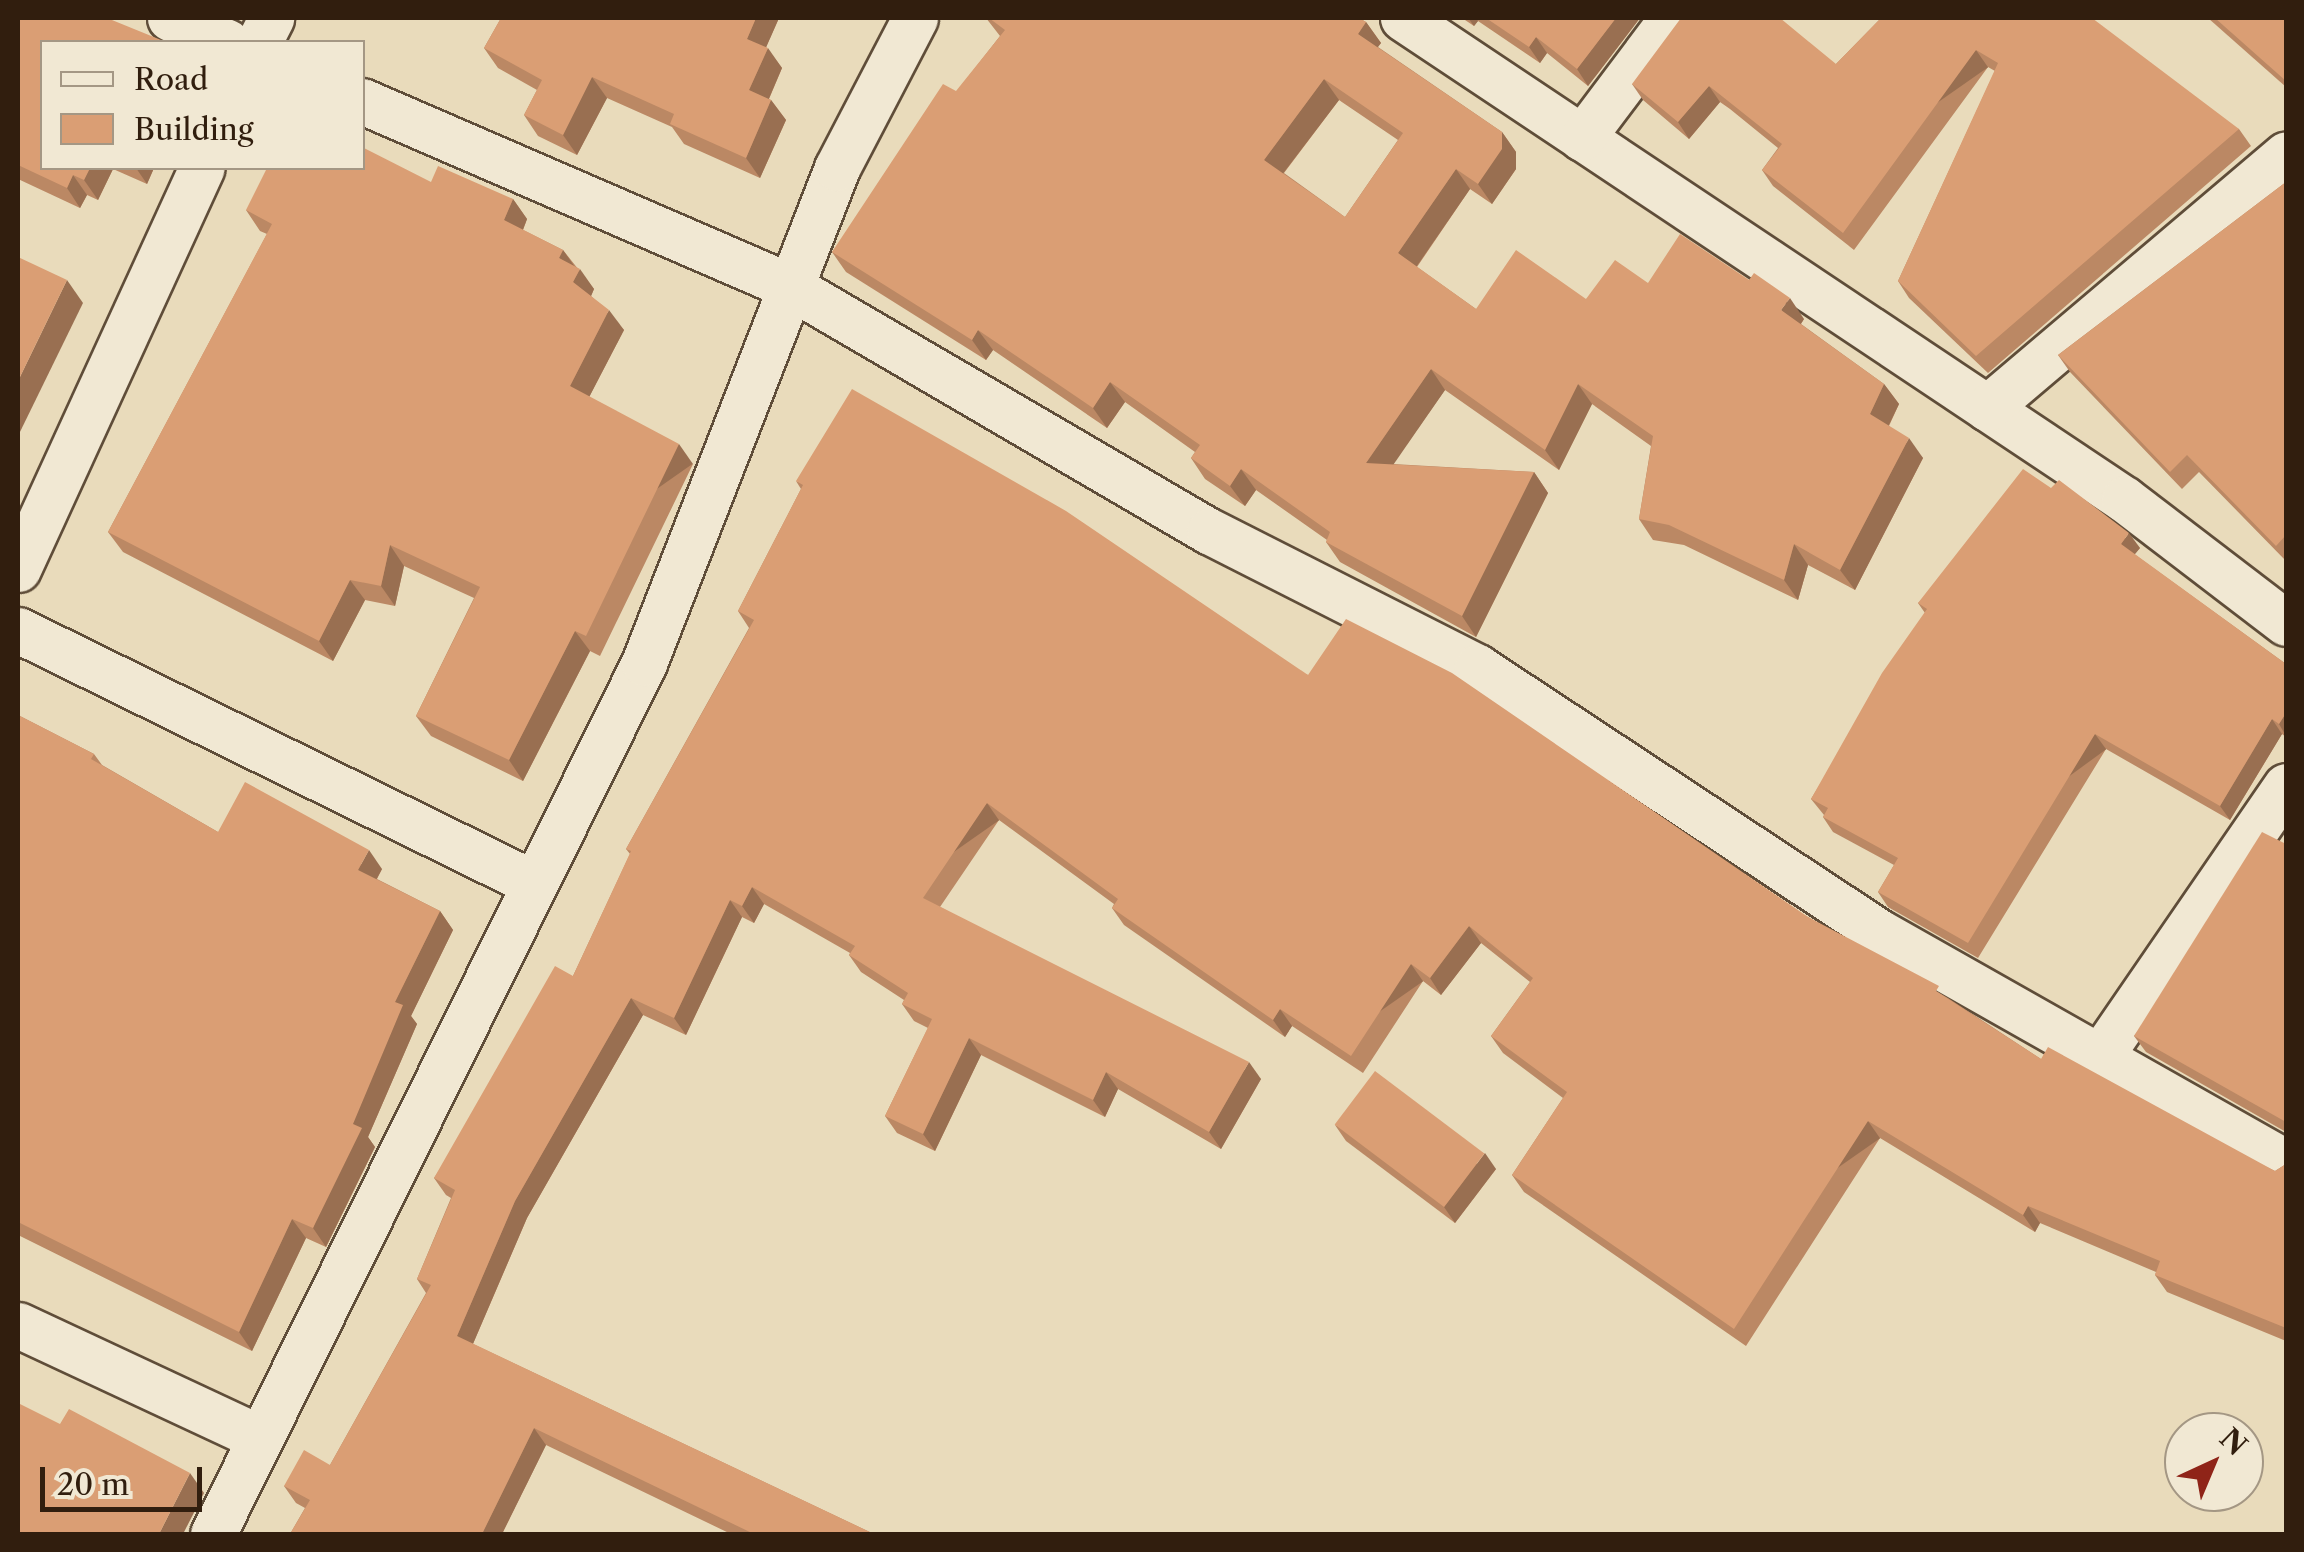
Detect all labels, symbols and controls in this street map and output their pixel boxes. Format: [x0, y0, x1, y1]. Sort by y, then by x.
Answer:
legend [40, 40, 365, 170]
text: Road [134, 61, 208, 98]
text: Building [134, 111, 254, 148]
north arrow [2164, 1412, 2264, 1512]
text: N [2213, 1421, 2254, 1463]
scale bar [45, 1447, 208, 1509]
text: 20 m [57, 1466, 129, 1503]

